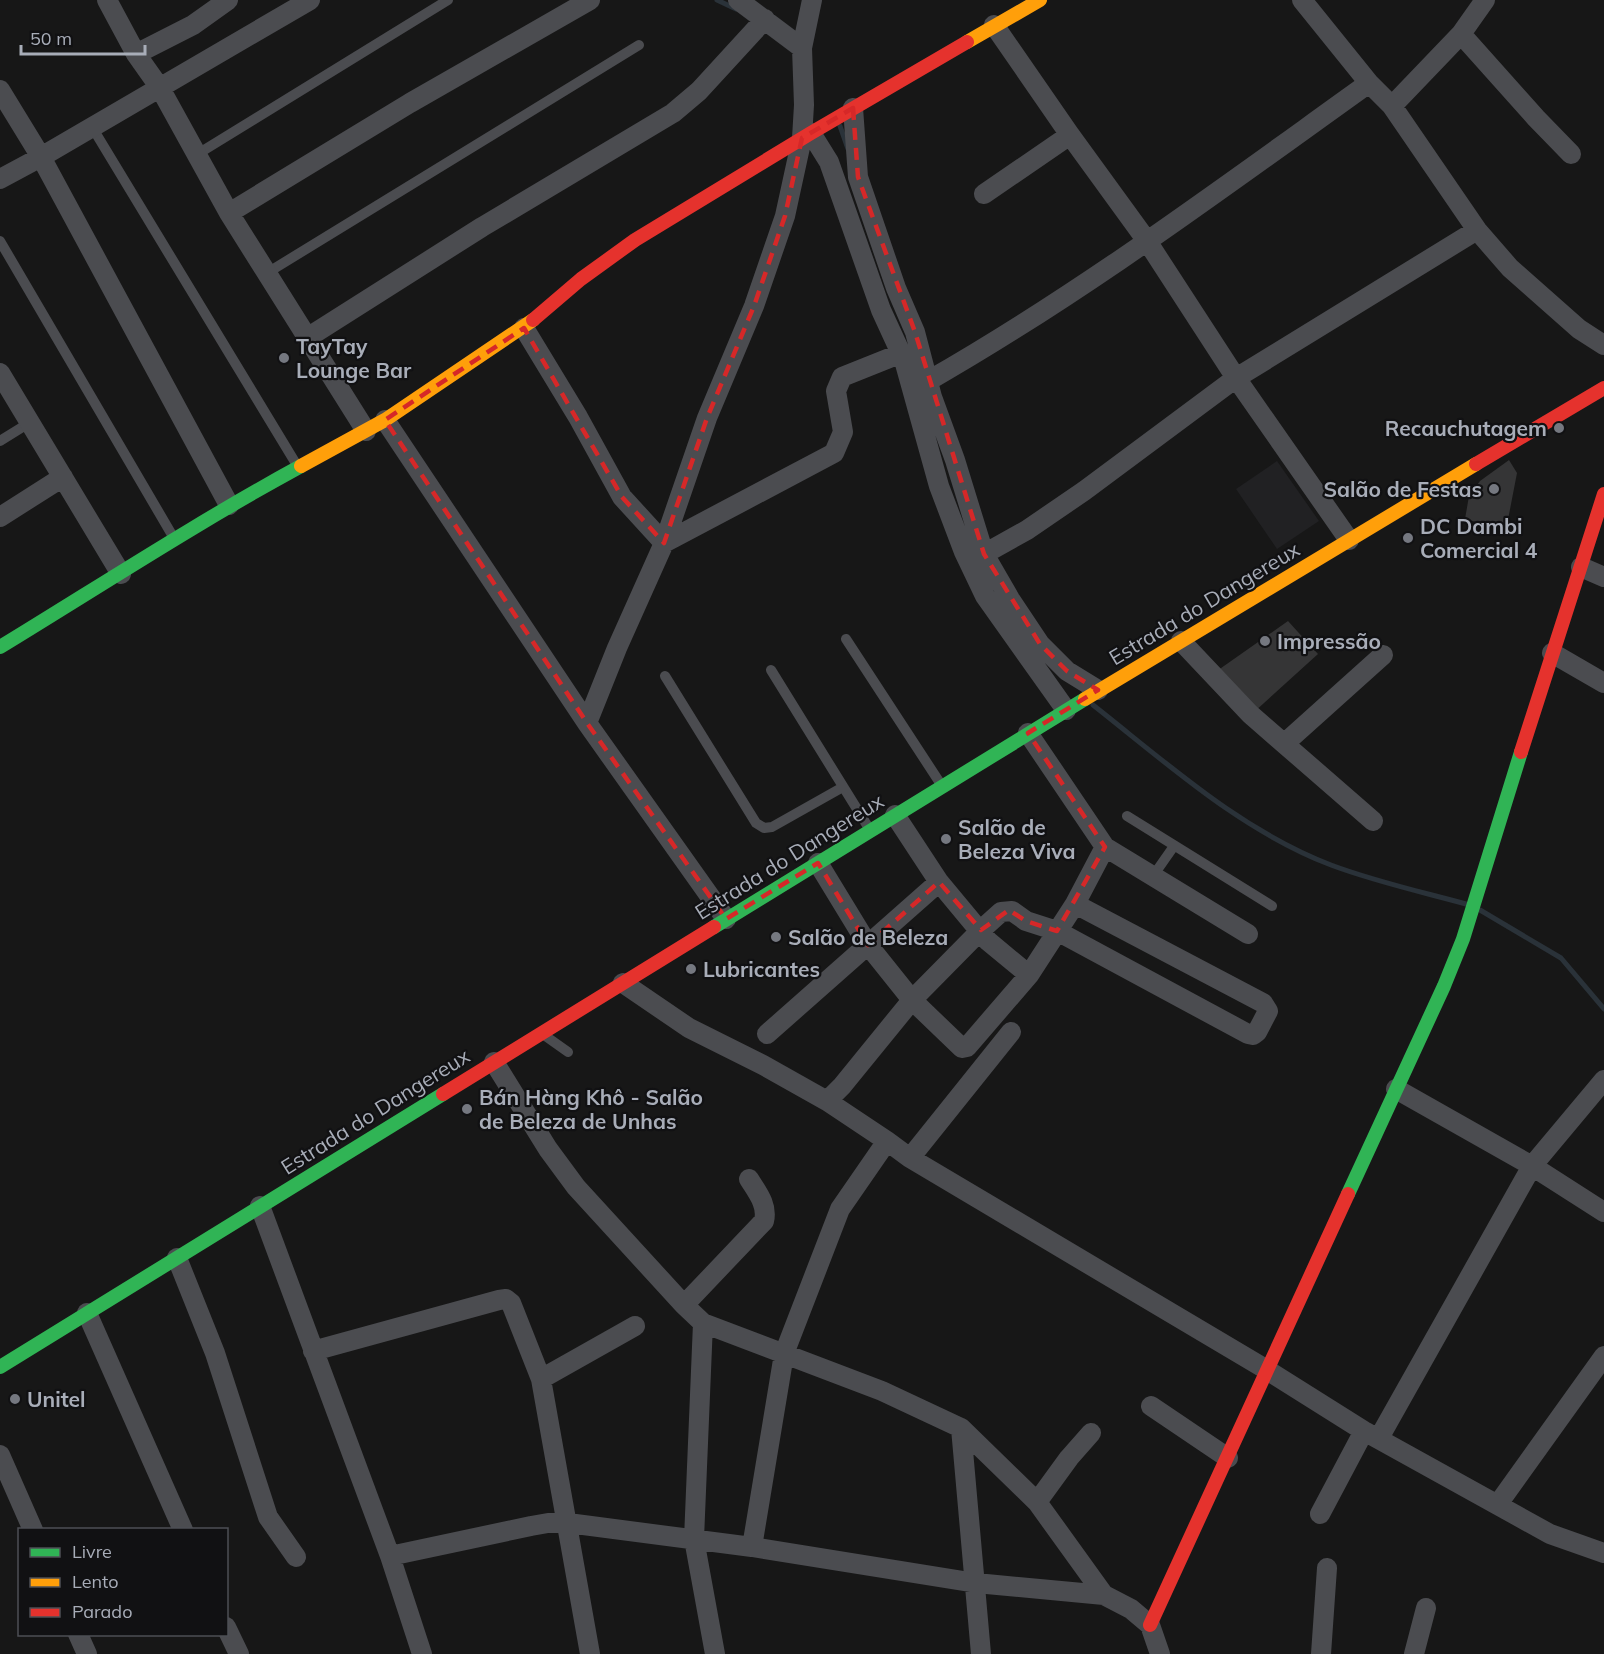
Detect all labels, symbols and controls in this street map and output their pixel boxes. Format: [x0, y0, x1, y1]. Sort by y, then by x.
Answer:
scale bar [21, 18, 146, 56]
text: 50 m [30, 27, 72, 50]
place label: TayTay Lounge Bar [296, 333, 412, 383]
marker: TayTay Lounge Bar [277, 351, 291, 365]
place label: Recauchutagem [1385, 415, 1547, 441]
marker: Recauchutagem [1552, 421, 1566, 435]
place label: Salão de Festas [1323, 476, 1482, 502]
marker: Salão de Festas [1487, 482, 1501, 496]
place label: DC Dambi Comercial 4 [1420, 513, 1538, 563]
marker: DC Dambi Comercial 4 [1401, 531, 1415, 545]
street label: Estrada do Dangereux [1104, 536, 1304, 670]
place label: Impressão [1277, 628, 1381, 654]
marker: Impressão [1258, 634, 1272, 648]
street label: Estrada do Dangereux [690, 787, 888, 925]
place label: Salão de Beleza Viva [958, 814, 1075, 864]
marker: Salão de Beleza Viva [939, 832, 953, 846]
place label: Salão de Beleza [788, 924, 948, 950]
marker: Salão de Beleza [769, 930, 783, 944]
place label: Lubricantes [703, 956, 820, 982]
marker: Lubricantes [684, 962, 698, 976]
street label: Estrada do Dangereux [276, 1042, 474, 1180]
place label: Bán Hàng Khô - Salão de Beleza de Unhas [479, 1084, 703, 1134]
marker: Bán Hàng Khô - Salão de Beleza de Unhas [460, 1102, 474, 1116]
place label: Unitel [27, 1386, 86, 1412]
marker: Unitel [8, 1392, 22, 1406]
legend [18, 1528, 228, 1636]
text: Livre [72, 1540, 112, 1563]
text: Lento [72, 1570, 119, 1593]
text: Parado [72, 1600, 132, 1623]

